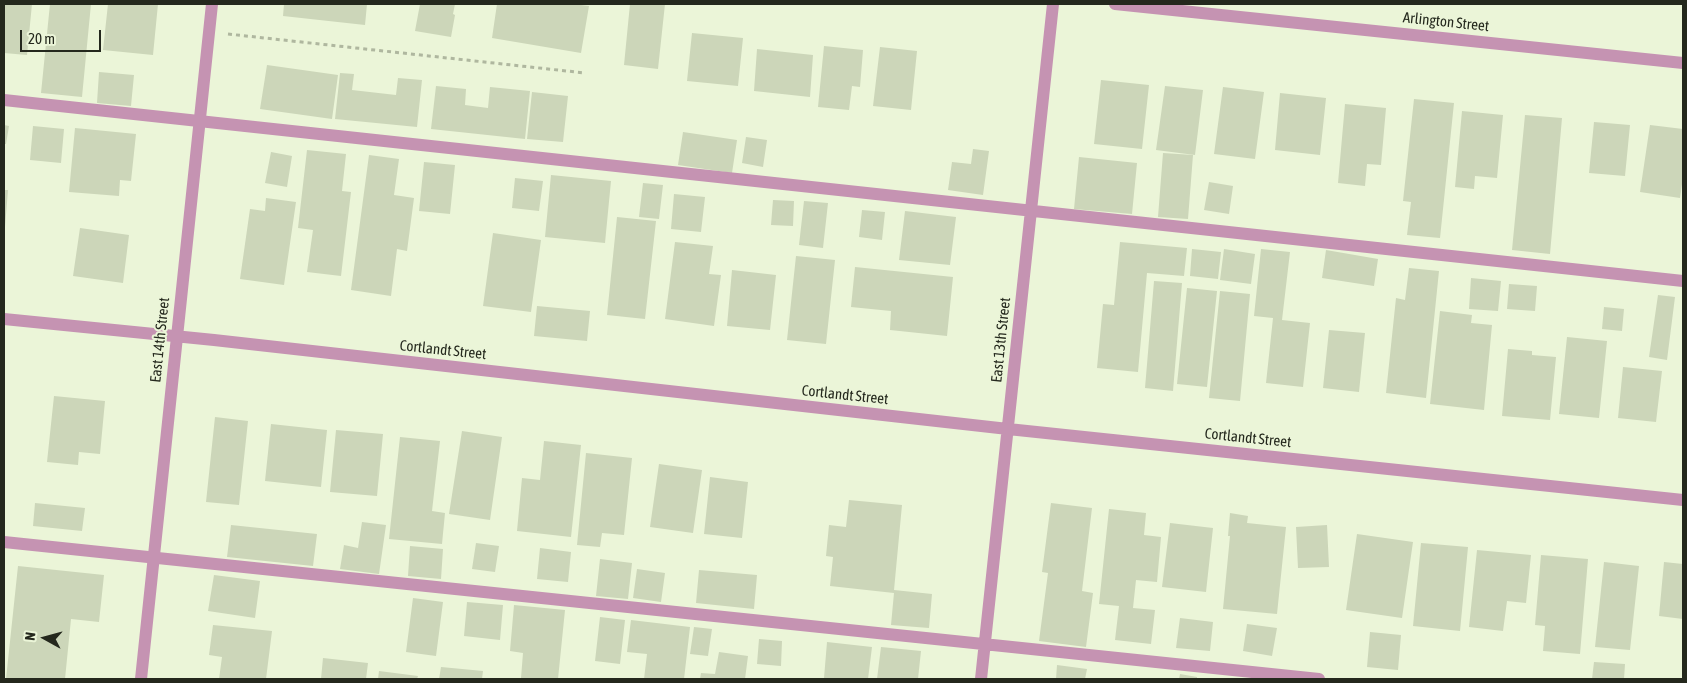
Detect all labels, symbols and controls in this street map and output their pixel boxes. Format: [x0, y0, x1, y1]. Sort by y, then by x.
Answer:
street label: Arlington Street [1402, 9, 1490, 35]
scale bar [22, 20, 104, 52]
text: 20 m [28, 30, 55, 47]
street label: East 14th Street [147, 296, 173, 384]
street label: East 13th Street [988, 296, 1014, 384]
street label: Cortlandt Street [399, 337, 487, 363]
street label: Cortlandt Street [801, 382, 889, 408]
street label: Cortlandt Street [1204, 425, 1292, 451]
north arrow [20, 613, 70, 663]
text: N [22, 631, 39, 641]

